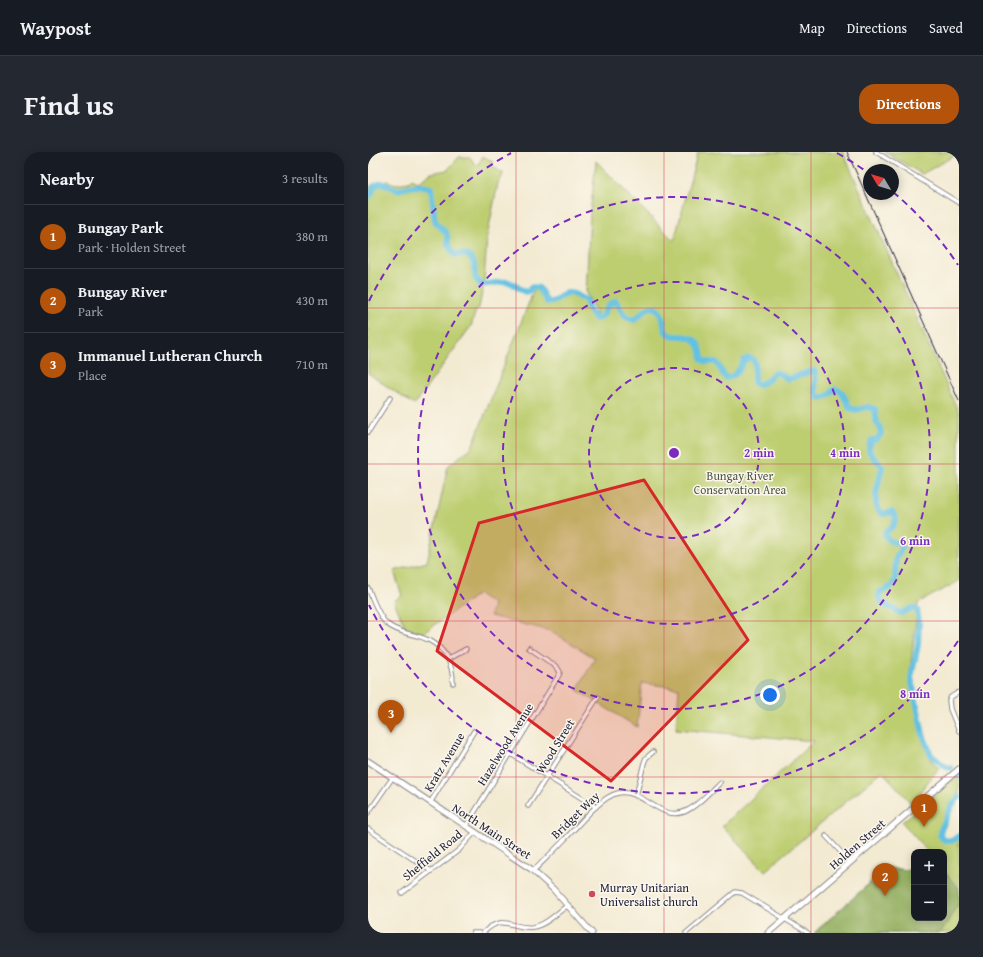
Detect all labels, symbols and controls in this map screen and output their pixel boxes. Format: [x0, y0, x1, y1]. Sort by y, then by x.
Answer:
text: Waypost [20, 14, 91, 42]
text: Map [799, 18, 825, 38]
text: Directions [847, 18, 907, 38]
text: Saved [929, 18, 963, 38]
text: Find us [24, 84, 114, 125]
button: Directions [859, 84, 959, 124]
north arrow [863, 164, 899, 200]
text: Nearby [40, 166, 94, 191]
text: 3 results [282, 169, 328, 188]
text: Bungay Park [78, 217, 163, 238]
text: 1 [50, 227, 56, 246]
text: 380 m [296, 227, 328, 246]
text: Park · Holden Street [78, 238, 186, 257]
text: Bungay River [78, 281, 167, 302]
text: 2 [50, 291, 56, 310]
text: 430 m [296, 291, 328, 310]
text: Park [78, 302, 103, 321]
text: Immanuel Lutheran Church [78, 345, 262, 366]
text: 3 [50, 355, 56, 374]
text: 710 m [296, 355, 328, 374]
text: Place [78, 366, 107, 385]
text: 2 min [744, 444, 774, 461]
text: 4 min [830, 444, 860, 461]
centre of rings [667, 446, 681, 460]
park label: Bungay River Conservation Area [694, 467, 787, 498]
text: 6 min [900, 532, 930, 549]
your location [760, 685, 780, 705]
text: 8 min [900, 685, 930, 702]
street label: Hazelwood Avenue [473, 699, 537, 789]
pin: 3 [378, 700, 404, 733]
street label: Wood Street [532, 715, 579, 777]
street label: Kratz Avenue [420, 729, 469, 795]
street label: Bridget Way [547, 788, 603, 842]
pin: 1 [911, 794, 937, 827]
street label: North Main Street [449, 799, 535, 863]
street label: Holden Street [825, 814, 889, 873]
street label: Sheffield Road [398, 825, 466, 884]
map controls [911, 849, 947, 921]
button: + [911, 849, 947, 885]
pin: 2 [872, 863, 898, 896]
place label: Murray Unitarian Universalist church [600, 879, 698, 910]
button: − [911, 885, 947, 921]
marker: Murray Unitarian Universalist church [587, 889, 597, 899]

